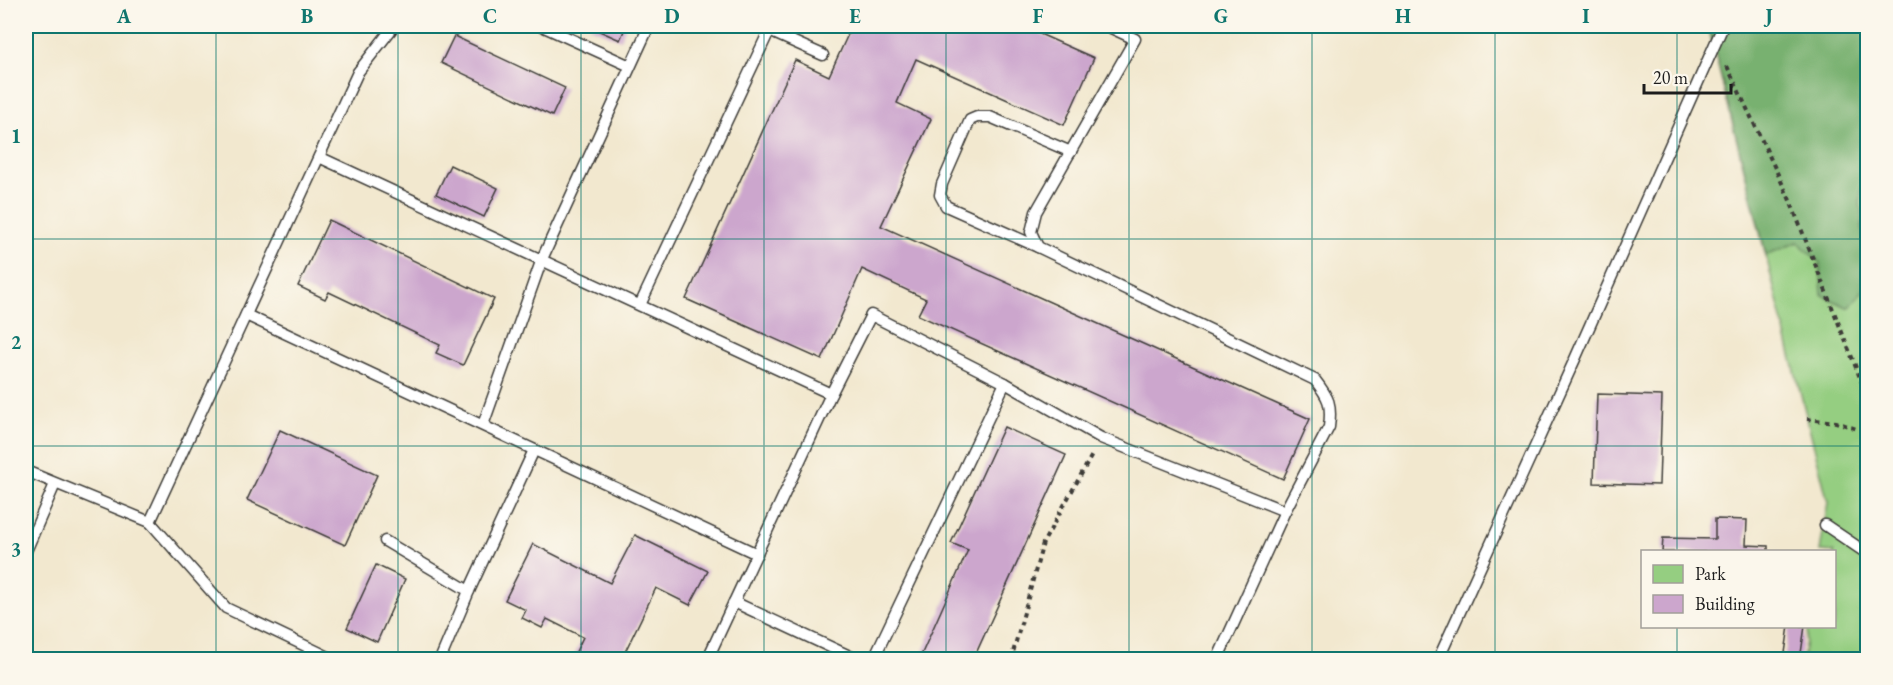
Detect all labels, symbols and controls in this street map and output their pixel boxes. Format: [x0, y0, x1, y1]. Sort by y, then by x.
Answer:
text: A [116, 3, 132, 29]
text: B [301, 3, 313, 29]
text: C [483, 3, 497, 29]
text: D [664, 3, 680, 29]
text: E [849, 3, 861, 29]
text: F [1033, 3, 1044, 29]
text: G [1214, 3, 1228, 29]
text: H [1395, 3, 1411, 29]
text: I [1582, 3, 1590, 29]
text: J [1763, 3, 1773, 29]
scale bar [1644, 57, 1731, 95]
text: 20 m [1653, 66, 1688, 89]
text: 1 [11, 123, 21, 149]
text: 2 [11, 329, 22, 355]
text: 3 [11, 536, 21, 562]
legend [1641, 550, 1836, 628]
text: Park [1695, 562, 1726, 585]
text: Building [1695, 592, 1755, 615]

